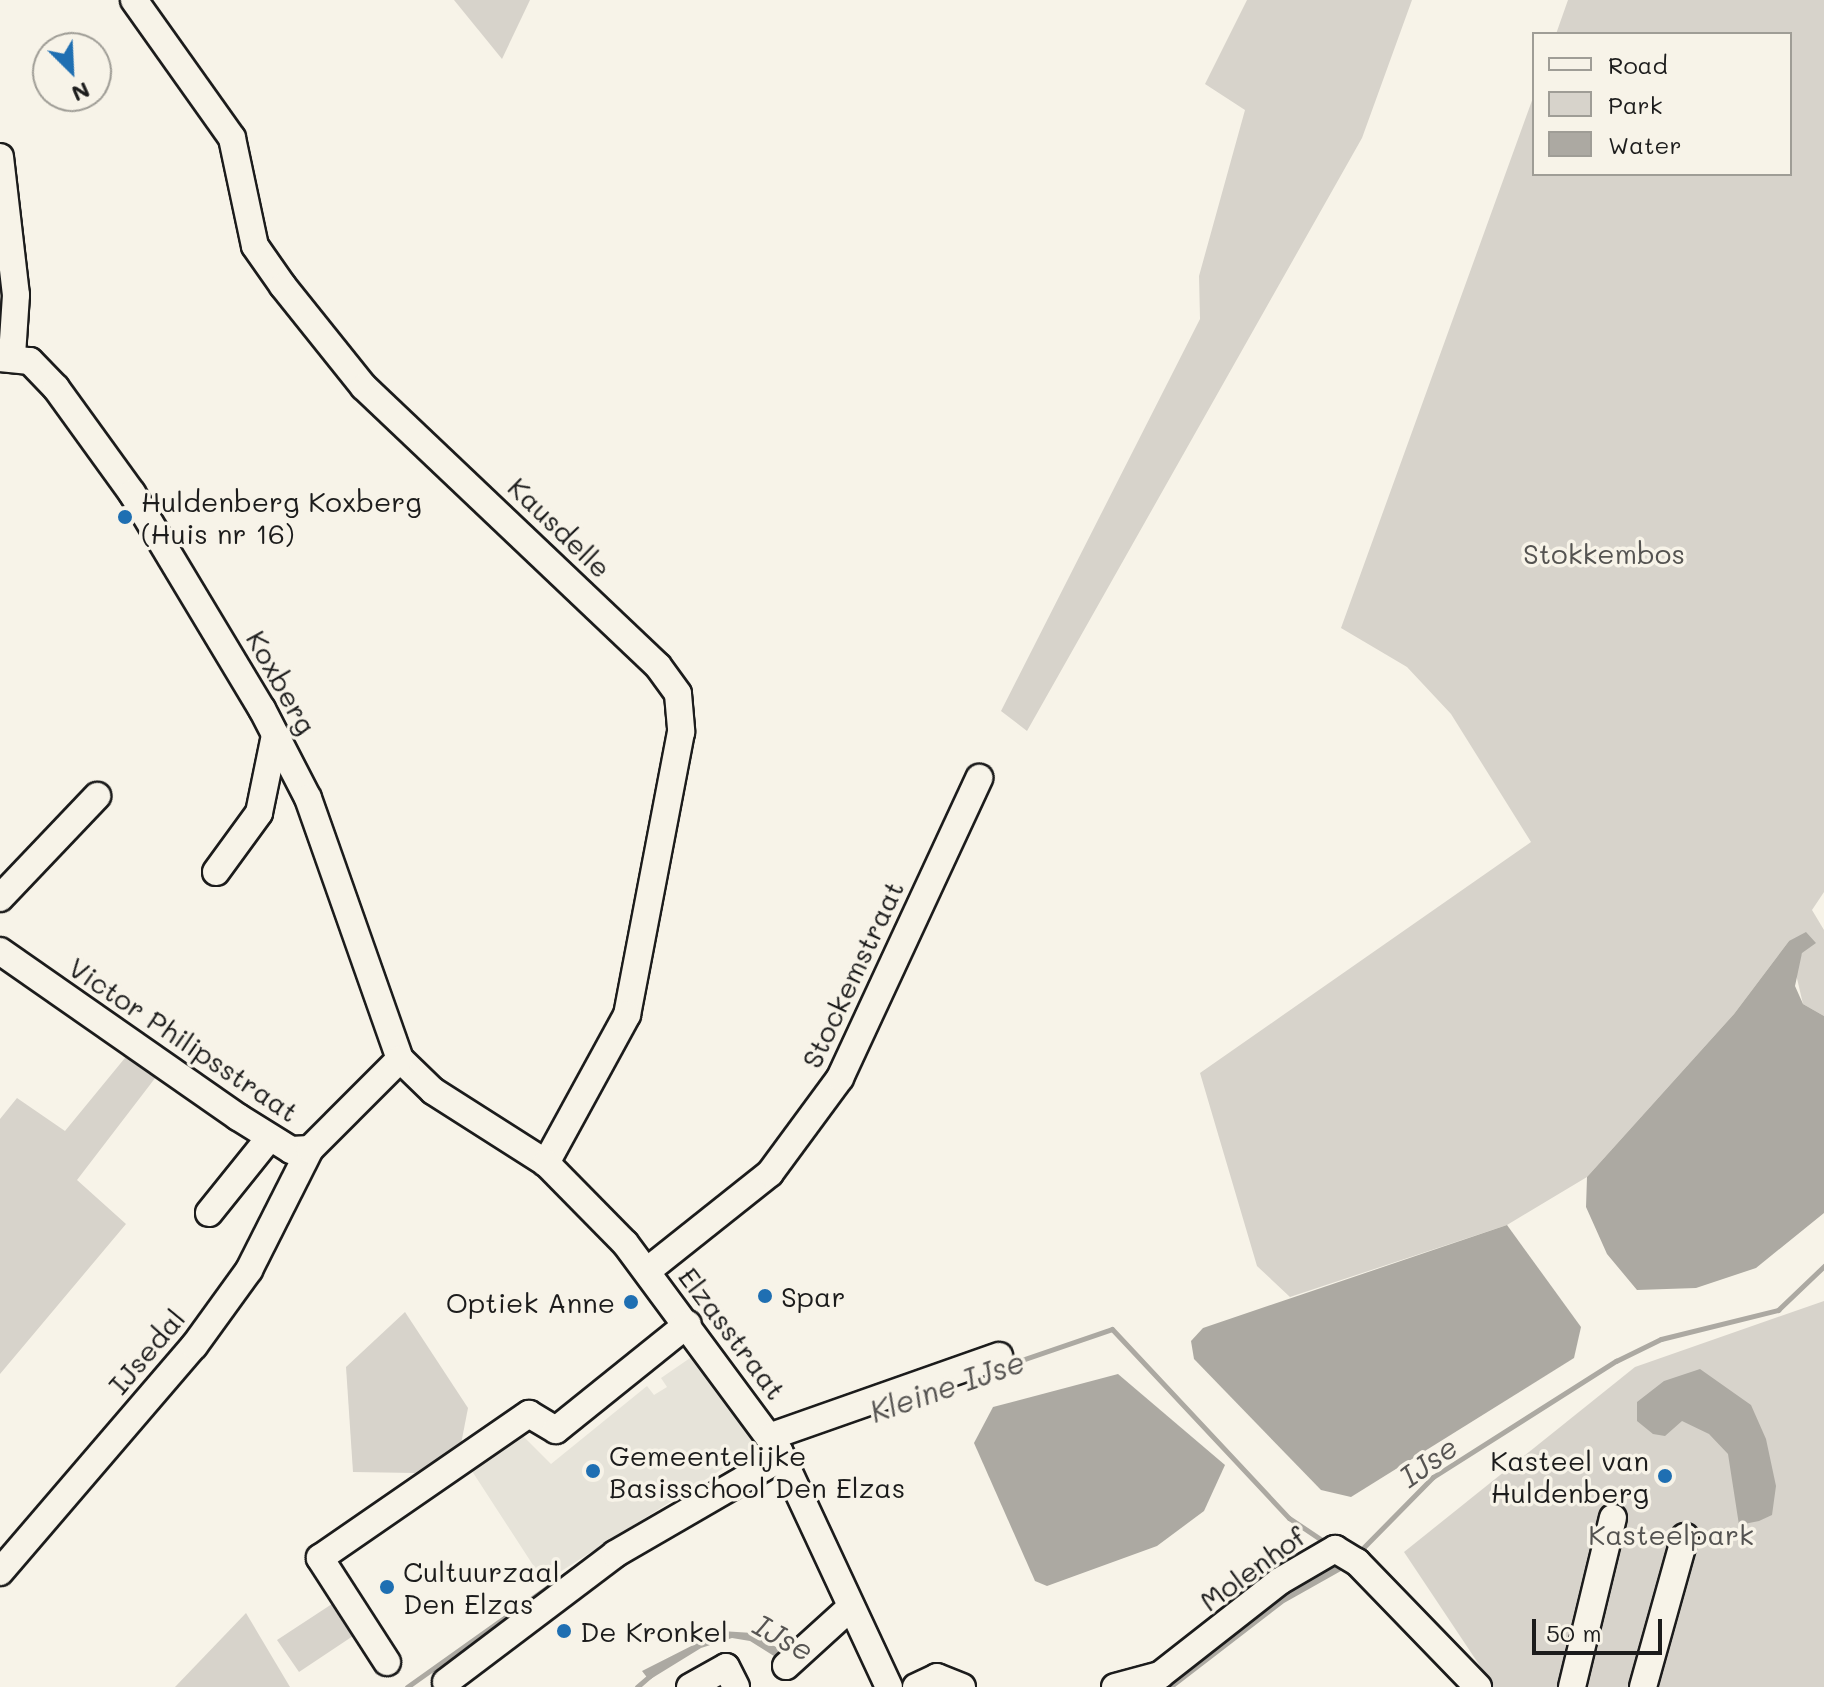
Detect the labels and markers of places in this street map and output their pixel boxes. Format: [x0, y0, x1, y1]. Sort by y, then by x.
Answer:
place label: Huldenberg Koxberg (Huis nr 16) [141, 484, 422, 550]
marker: Huldenberg Koxberg (Huis nr 16) [116, 508, 134, 526]
place label: Spar [781, 1279, 846, 1313]
place label: Optiek Anne [446, 1285, 615, 1319]
marker: Spar [756, 1287, 774, 1305]
marker: Optiek Anne [622, 1293, 640, 1311]
place label: Gemeentelijke Basisschool Den Elzas [609, 1438, 905, 1504]
place label: Kasteel van Huldenberg [1490, 1443, 1649, 1509]
marker: Gemeentelijke Basisschool Den Elzas [584, 1462, 602, 1480]
marker: Kasteel van Huldenberg [1656, 1467, 1674, 1485]
place label: Cultuurzaal Den Elzas [403, 1554, 560, 1620]
marker: Cultuurzaal Den Elzas [378, 1578, 396, 1596]
place label: De Kronkel [580, 1614, 728, 1648]
marker: De Kronkel [555, 1622, 573, 1640]

